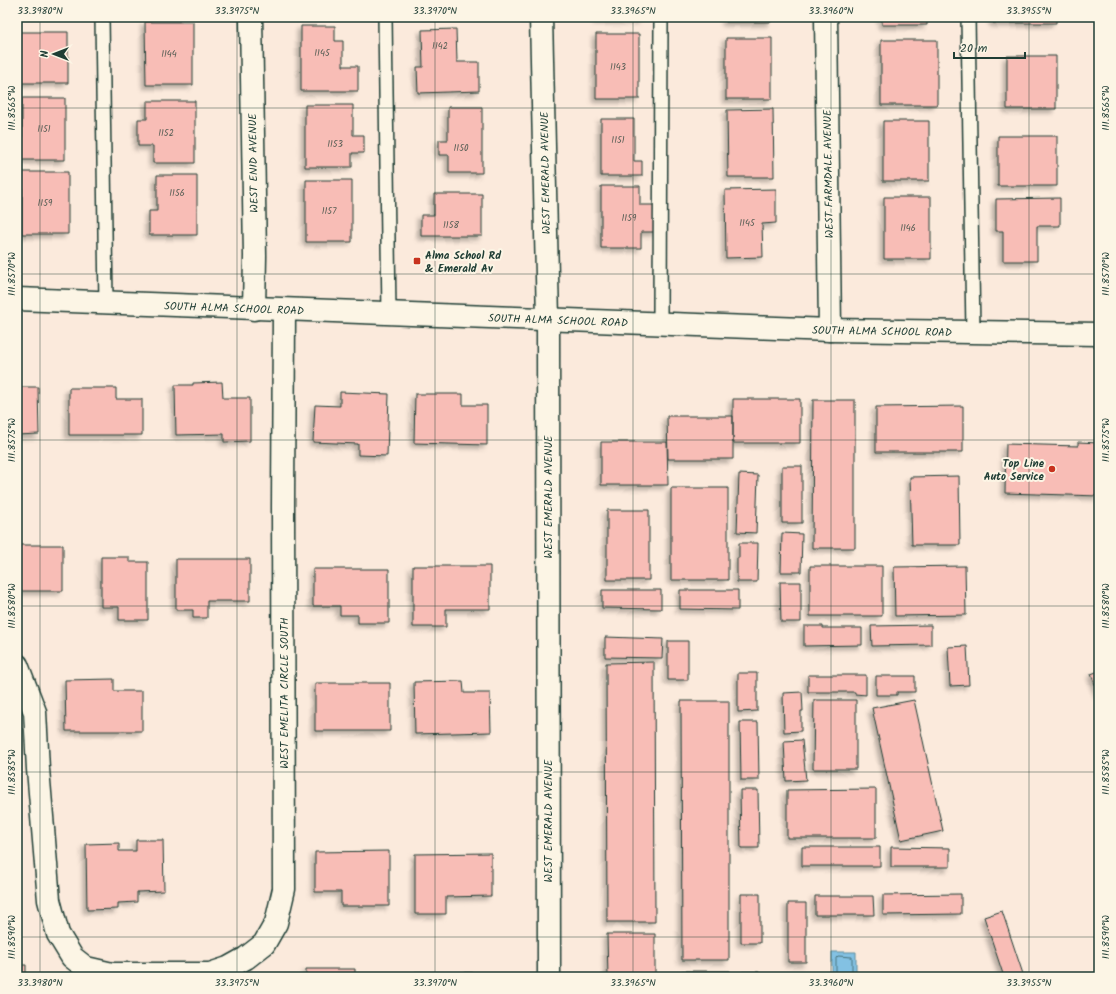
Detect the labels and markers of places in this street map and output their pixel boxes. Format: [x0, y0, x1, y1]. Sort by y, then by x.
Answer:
place label: Alma School Rd & Emerald Av [425, 247, 502, 278]
marker: Alma School Rd & Emerald Av [412, 256, 422, 266]
place label: Top Line Auto Service [984, 455, 1045, 486]
marker: Top Line Auto Service [1047, 464, 1057, 474]

